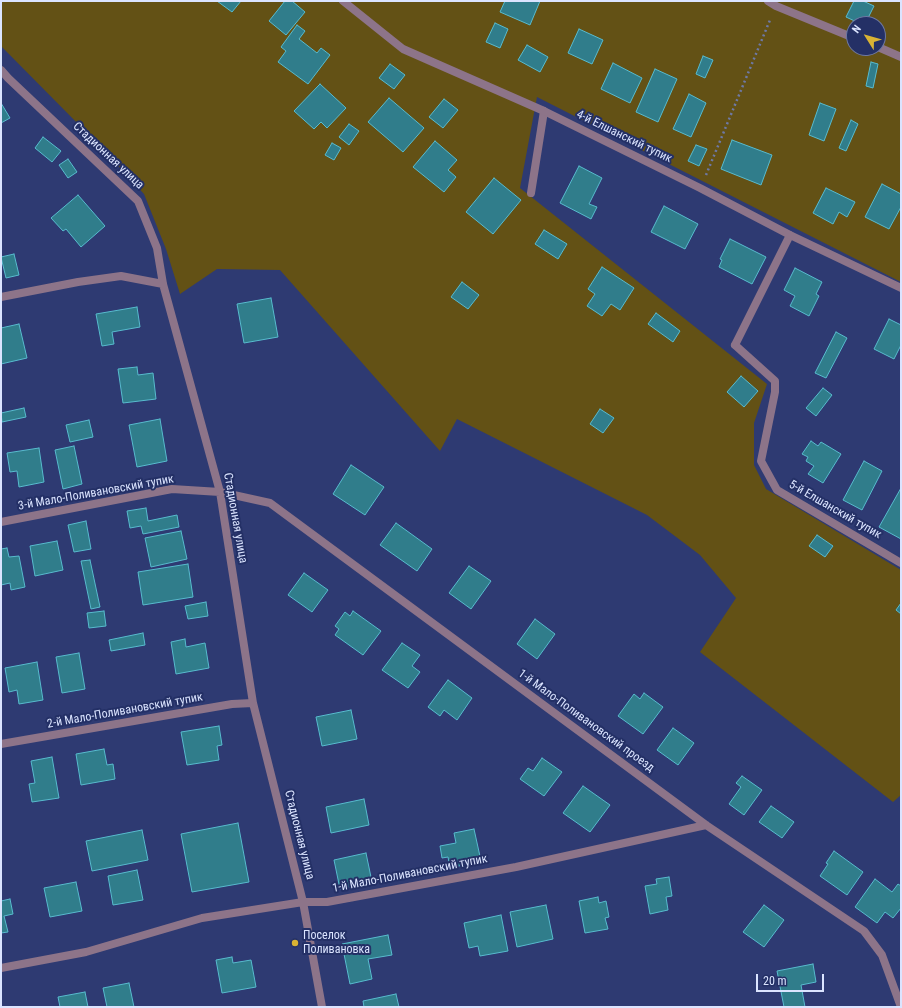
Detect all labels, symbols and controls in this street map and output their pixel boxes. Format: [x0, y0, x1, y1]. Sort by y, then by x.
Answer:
north arrow [846, 16, 886, 56]
text: N [850, 22, 864, 36]
street label: 4-й Елшанский тупик [574, 108, 674, 166]
street label: Стадионная улица [70, 119, 146, 193]
street label: 3-й Мало-Поливановский тупик [17, 472, 175, 514]
street label: Стадионная улица [220, 472, 250, 564]
street label: 5-й Елшанский тупик [786, 478, 884, 542]
street label: 1-й Мало-Поливановский проезд [515, 667, 657, 775]
street label: 2-й Мало-Поливановский тупик [46, 690, 204, 732]
street label: Стадионная улица [281, 789, 317, 881]
street label: 1-й Мало-Поливановский тупик [331, 852, 489, 896]
place label: Поселок Поливановка [303, 929, 370, 957]
marker: Поселок Поливановка [290, 938, 300, 948]
scale bar [758, 966, 826, 992]
text: 20 m [763, 974, 787, 988]

